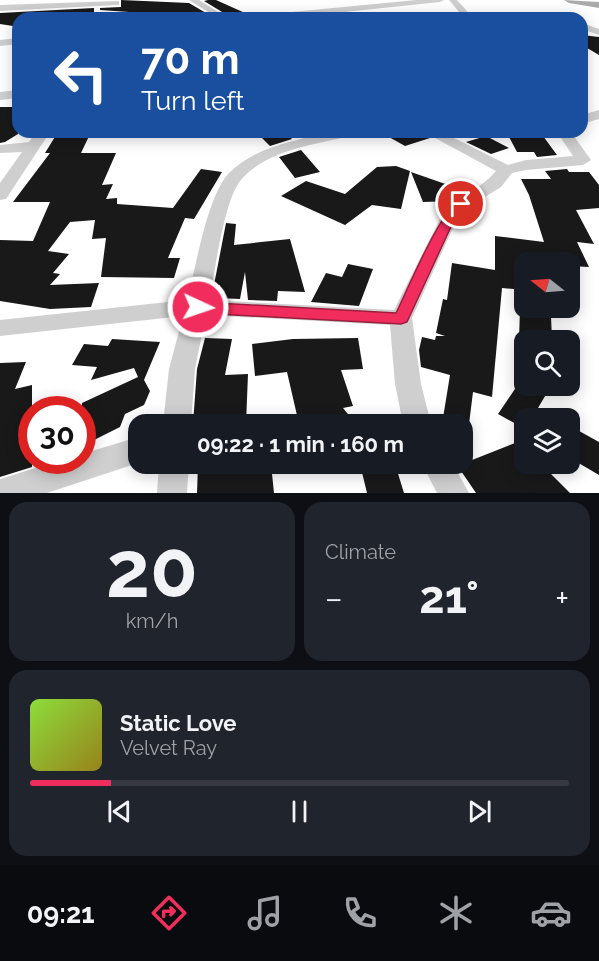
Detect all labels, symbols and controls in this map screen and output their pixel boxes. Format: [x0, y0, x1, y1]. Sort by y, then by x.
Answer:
text: 70 m [141, 35, 240, 84]
icon: left [42, 36, 120, 114]
text: Turn left [141, 85, 244, 116]
pin [435, 178, 486, 229]
icon: arrive [444, 187, 477, 220]
north arrow [514, 252, 580, 318]
map controls [514, 252, 580, 474]
position arrow [166, 275, 230, 339]
button: search [514, 330, 580, 396]
speed limit sign: 30 [18, 396, 96, 474]
button: layers [514, 408, 580, 474]
text: 09:22 · 1 min · 160 m [197, 431, 404, 457]
text: 20 [106, 524, 198, 615]
text: Climate [325, 540, 396, 564]
text: 21° [419, 571, 479, 624]
text: − [325, 579, 343, 618]
text: + [555, 579, 569, 618]
text: km/h [126, 609, 178, 633]
text: Static Love [120, 710, 237, 736]
text: Velvet Ray [120, 736, 217, 760]
icon: previous [103, 795, 136, 828]
icon: pause [283, 795, 316, 828]
icon: next [463, 795, 496, 828]
icon: directions [148, 892, 190, 934]
icon: music [244, 892, 286, 934]
icon: phone [339, 892, 381, 934]
icon: climate [435, 892, 477, 934]
icon: car [530, 892, 572, 934]
text: 09:21 [27, 898, 94, 929]

